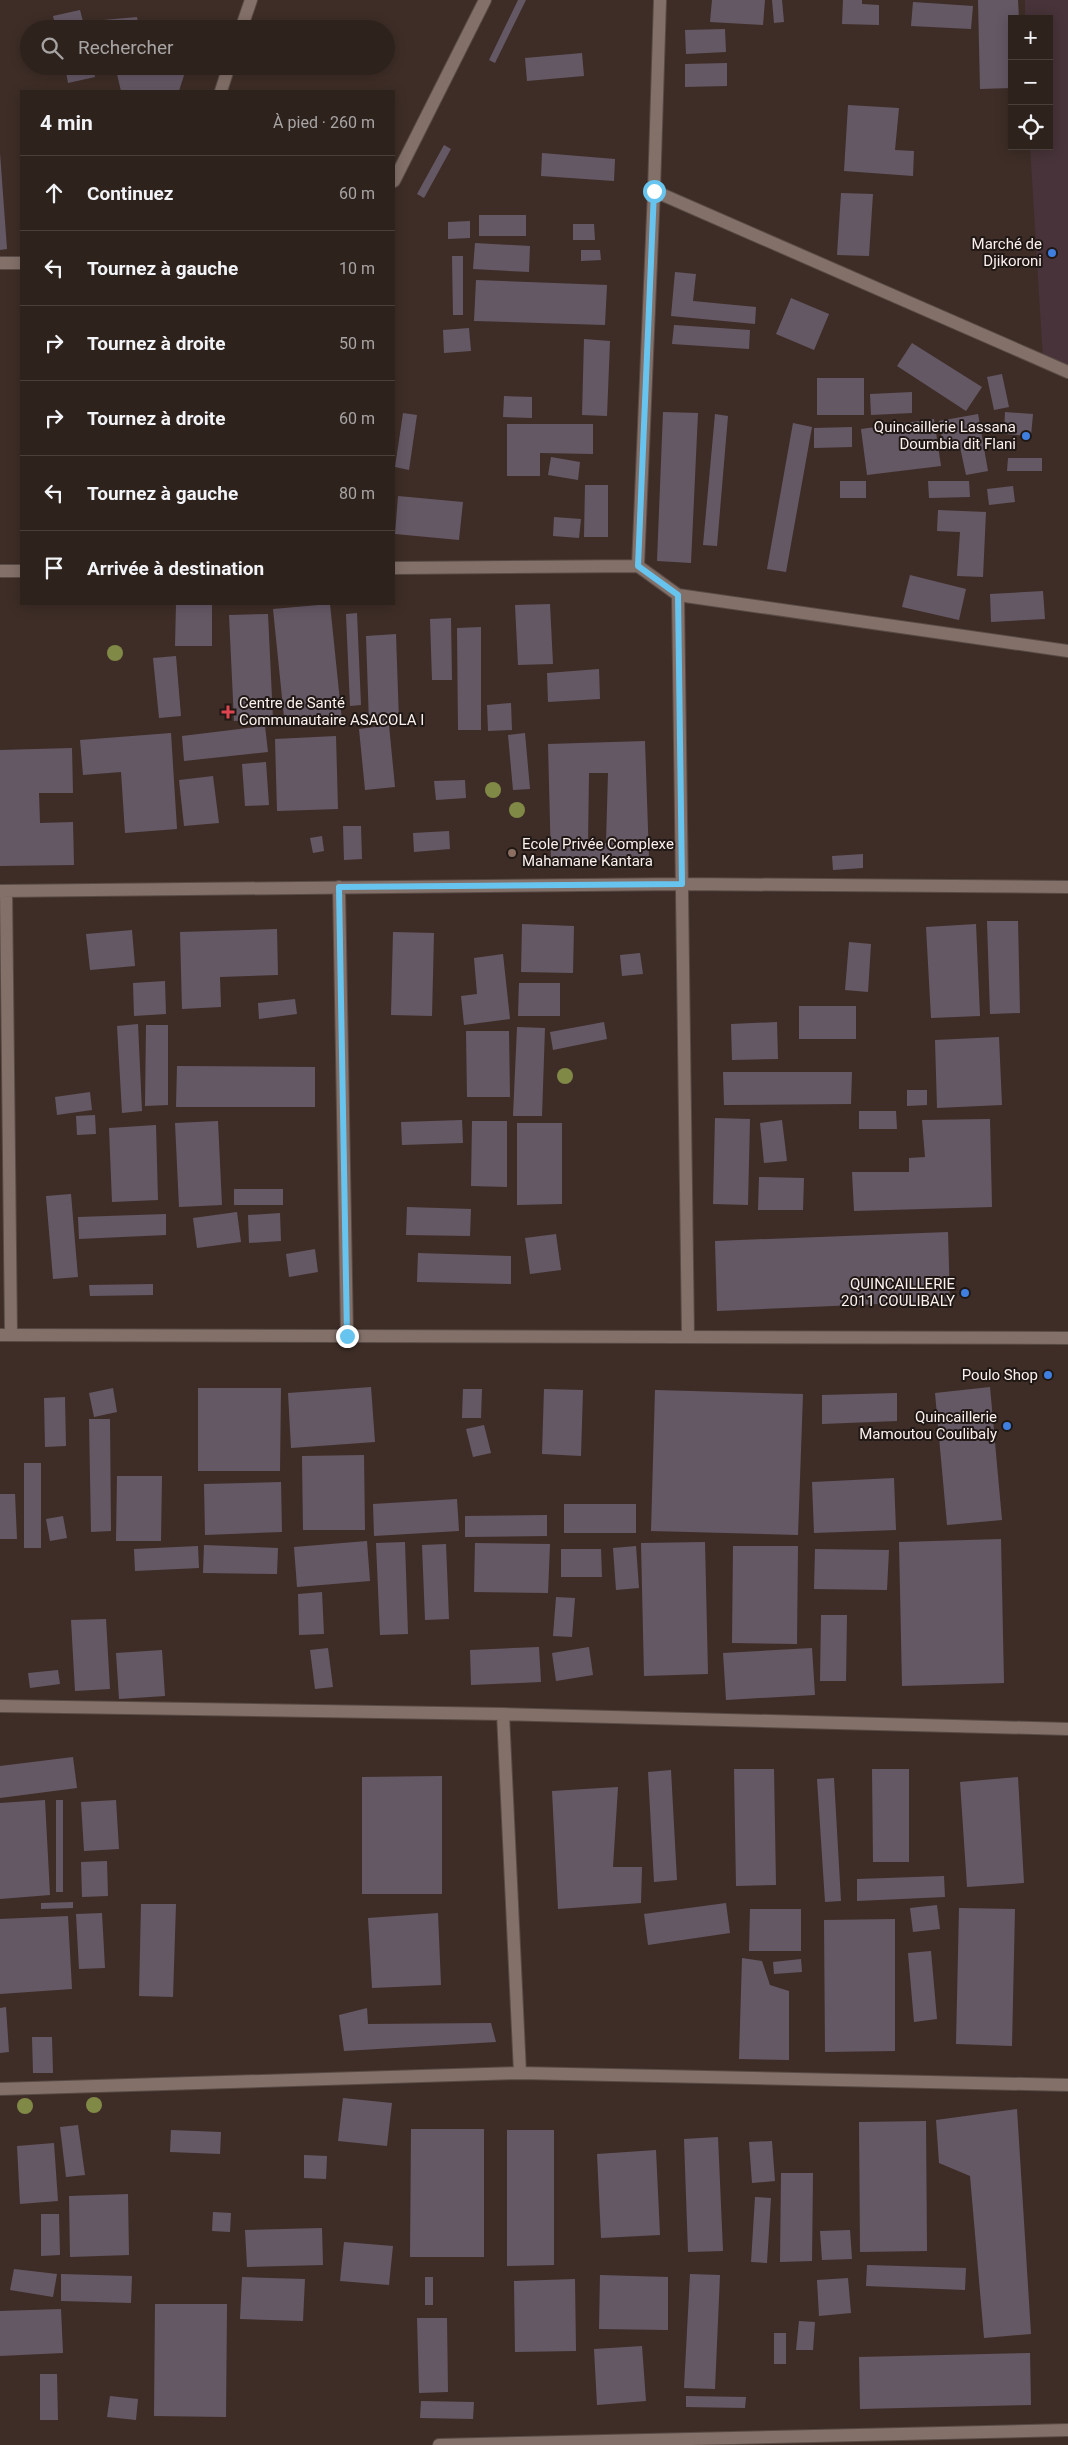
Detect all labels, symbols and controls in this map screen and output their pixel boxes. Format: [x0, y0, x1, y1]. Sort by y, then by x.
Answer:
map controls [1008, 15, 1053, 150]
button: + [1008, 15, 1053, 60]
search box [20, 20, 395, 75]
icon: search [38, 34, 66, 62]
text: Rechercher [78, 36, 173, 59]
button: − [1008, 60, 1053, 105]
button: locate [1008, 105, 1053, 150]
text: 4 min [40, 111, 93, 135]
text: À pied · 260 m [273, 113, 375, 132]
icon: ahead [40, 179, 68, 207]
route start [643, 180, 666, 203]
text: Continuez [87, 182, 173, 205]
text: 60 m [339, 184, 375, 203]
place label: Marché de Djikoroni [972, 235, 1042, 270]
marker: Marché de Djikoroni [1046, 247, 1058, 259]
icon: left [40, 254, 68, 282]
text: Tournez à gauche [87, 257, 238, 280]
text: 10 m [339, 259, 375, 278]
icon: right [40, 329, 68, 357]
text: Tournez à droite [87, 332, 226, 355]
text: 50 m [339, 334, 375, 353]
icon: right [40, 404, 68, 432]
text: Tournez à droite [87, 407, 226, 430]
text: 60 m [339, 409, 375, 428]
place label: Quincaillerie Lassana Doumbia dit Flani [874, 418, 1016, 453]
marker: Quincaillerie Lassana Doumbia dit Flani [1020, 430, 1032, 442]
icon: left [40, 479, 68, 507]
text: Tournez à gauche [87, 482, 238, 505]
text: 80 m [339, 484, 375, 503]
icon: arrive [40, 554, 68, 582]
text: Arrivée à destination [87, 557, 264, 580]
place label: Centre de Santé Communautaire ASACOLA I [239, 694, 424, 729]
marker: Centre de Santé Communautaire ASACOLA I [221, 705, 235, 719]
place label: Ecole Privée Complexe Mahamane Kantara [522, 835, 674, 870]
marker: Ecole Privée Complexe Mahamane Kantara [506, 847, 518, 859]
place label: QUINCAILLERIE 2011 COULIBALY [841, 1275, 955, 1310]
marker: QUINCAILLERIE 2011 COULIBALY [959, 1287, 971, 1299]
route end [336, 1325, 359, 1348]
place label: Poulo Shop [962, 1366, 1038, 1384]
marker: Poulo Shop [1042, 1369, 1054, 1381]
place label: Quincaillerie Mamoutou Coulibaly [859, 1408, 997, 1443]
marker: Quincaillerie Mamoutou Coulibaly [1001, 1420, 1013, 1432]

